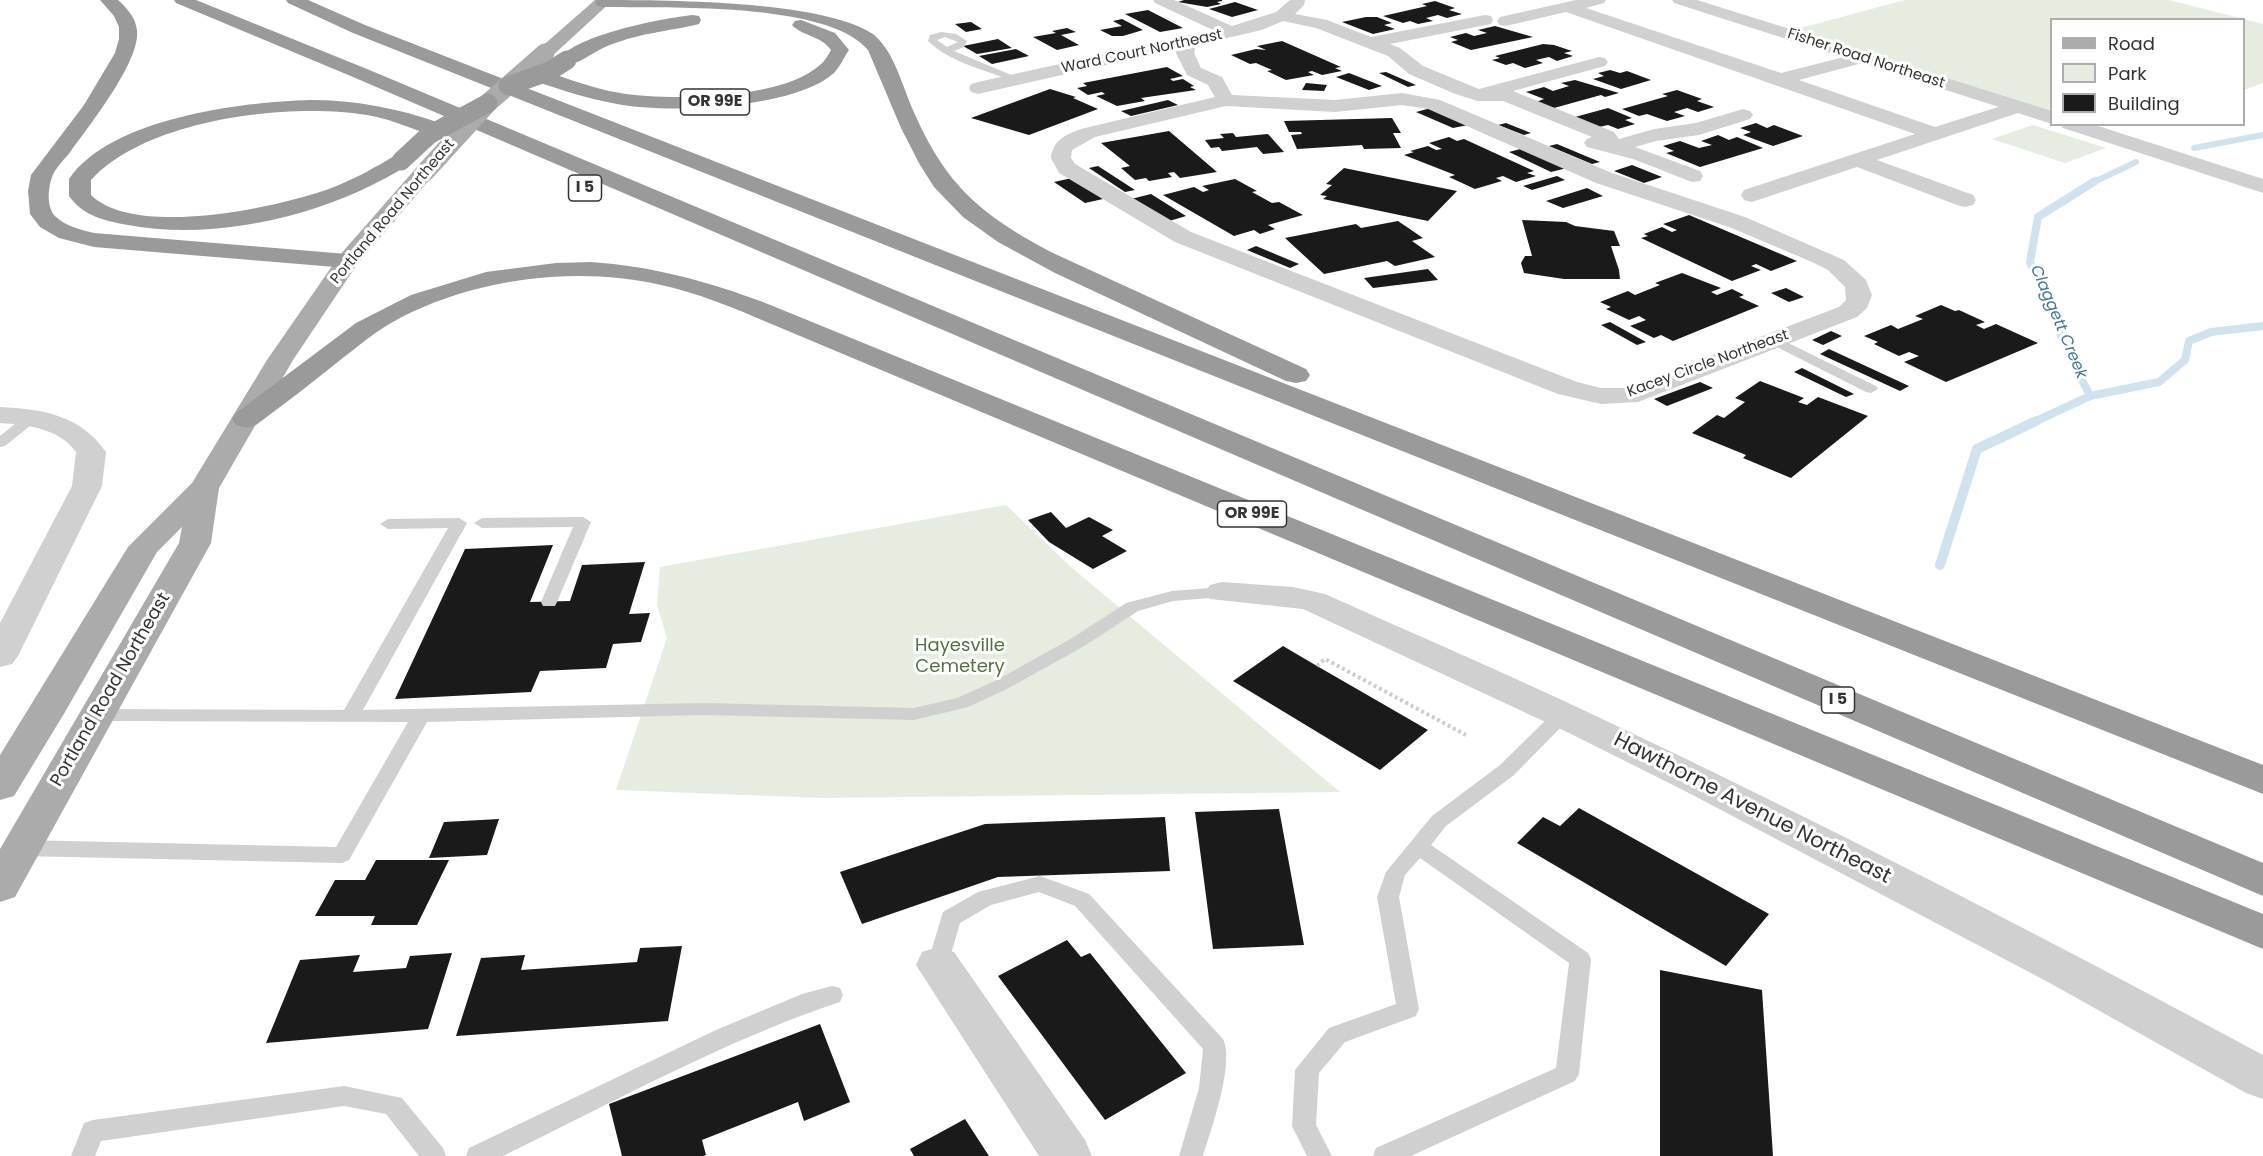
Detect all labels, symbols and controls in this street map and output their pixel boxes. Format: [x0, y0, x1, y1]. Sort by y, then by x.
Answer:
legend [2050, 18, 2245, 126]
street label: Fisher Road Northeast [1785, 25, 1947, 93]
street label: Ward Court Northeast [1060, 26, 1224, 78]
text: Road [2108, 31, 2155, 56]
text: Park [2108, 61, 2147, 86]
road number: OR 99E [680, 89, 750, 115]
text: Building [2108, 91, 2180, 116]
street label: Portland Road Northeast [327, 136, 459, 288]
road number: I 5 [568, 175, 602, 201]
water label: Claggett Creek [2025, 262, 2091, 382]
street label: Kacey Circle Northeast [1625, 326, 1791, 402]
road number: OR 99E [1218, 501, 1286, 527]
street label: Portland Road Northeast [47, 589, 175, 791]
park label: Hayesville Cemetery [915, 635, 1005, 678]
road number: I 5 [1822, 687, 1854, 713]
street label: Hawthorne Avenue Northeast [1609, 728, 1895, 890]

